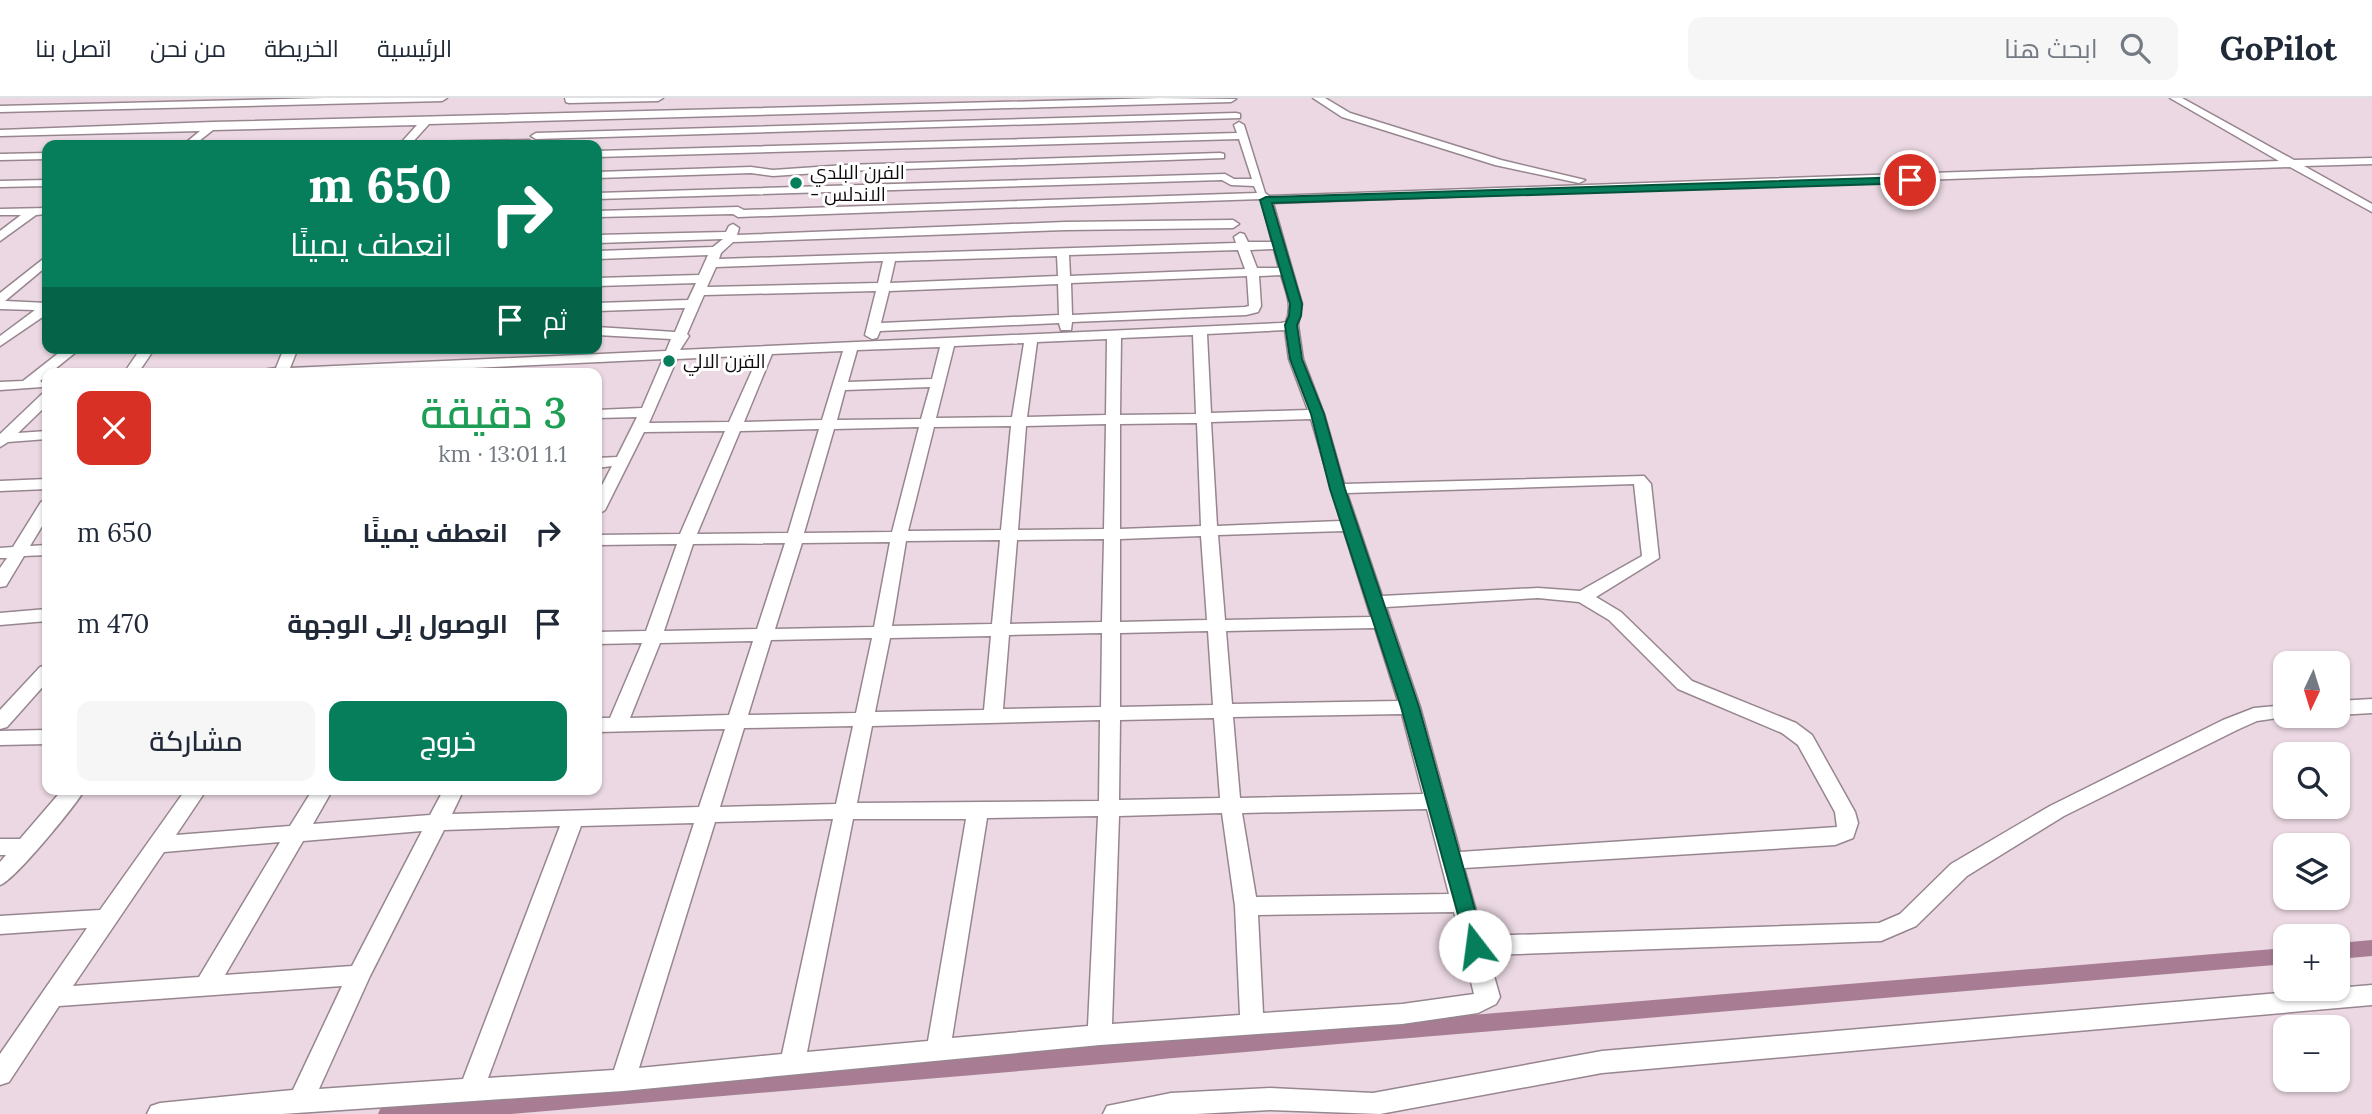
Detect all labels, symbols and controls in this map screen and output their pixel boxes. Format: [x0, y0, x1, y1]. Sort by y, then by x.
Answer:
search box [1688, 17, 2178, 80]
text: GoPilot [2220, 27, 2337, 69]
icon: search [2116, 29, 2154, 67]
text: ابحث هنا [2004, 32, 2098, 65]
text: اتصل بنا [35, 33, 112, 64]
text: من نحن [150, 33, 226, 64]
text: الخريطة [264, 33, 339, 64]
text: الرئيسية [377, 33, 452, 64]
pin [1880, 150, 1940, 210]
text: 650 m [308, 153, 452, 215]
place label: الفرن البلدي - الاندلس [810, 160, 905, 206]
icon: arrive [1891, 161, 1929, 199]
icon: right [476, 168, 567, 259]
marker: الفرن البلدي - الاندلس [788, 175, 804, 191]
text: انعطف يمينًا [290, 224, 452, 265]
icon: arrive [491, 301, 529, 339]
text: ثم [543, 304, 567, 337]
place label: الفرن الالي [683, 349, 766, 376]
marker: الفرن الالي [661, 353, 677, 369]
text: 3 دقيقة [421, 386, 567, 440]
button: close [77, 391, 151, 465]
text: 1.1 km · 13:01 [438, 439, 567, 468]
icon: right [529, 514, 567, 552]
text: 650 m [77, 516, 152, 549]
text: انعطف يمينًا [363, 516, 508, 549]
icon: arrive [529, 605, 567, 643]
text: 470 m [77, 607, 149, 640]
text: الوصول إلى الوجهة [287, 607, 508, 640]
north arrow [2273, 651, 2350, 728]
map controls [2273, 651, 2350, 1092]
button: مشاركة [77, 701, 315, 781]
button: خروج [329, 701, 567, 781]
button: search [2273, 742, 2350, 819]
button: layers [2273, 833, 2350, 910]
position arrow [1438, 909, 1512, 983]
button: + [2273, 924, 2350, 1001]
button: − [2273, 1015, 2350, 1092]

